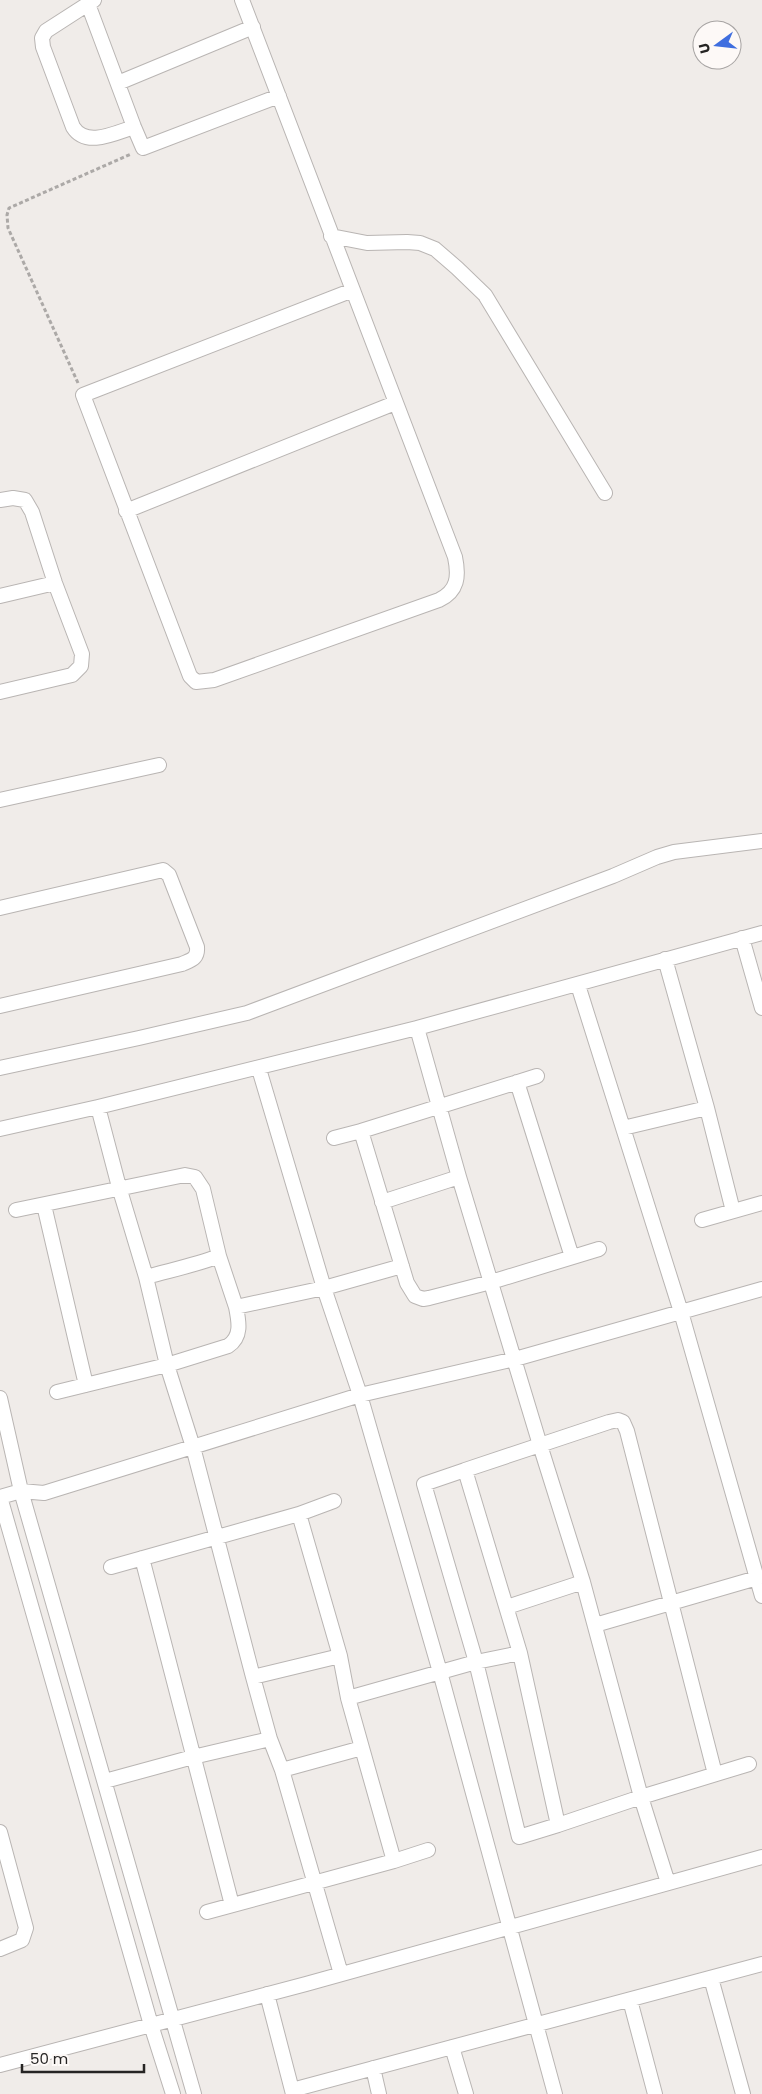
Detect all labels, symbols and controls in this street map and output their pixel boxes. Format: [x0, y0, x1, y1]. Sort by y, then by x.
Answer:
north arrow [692, 20, 742, 70]
text: U [693, 41, 715, 56]
scale bar [22, 2042, 145, 2074]
text: 50 m [30, 2048, 68, 2069]

